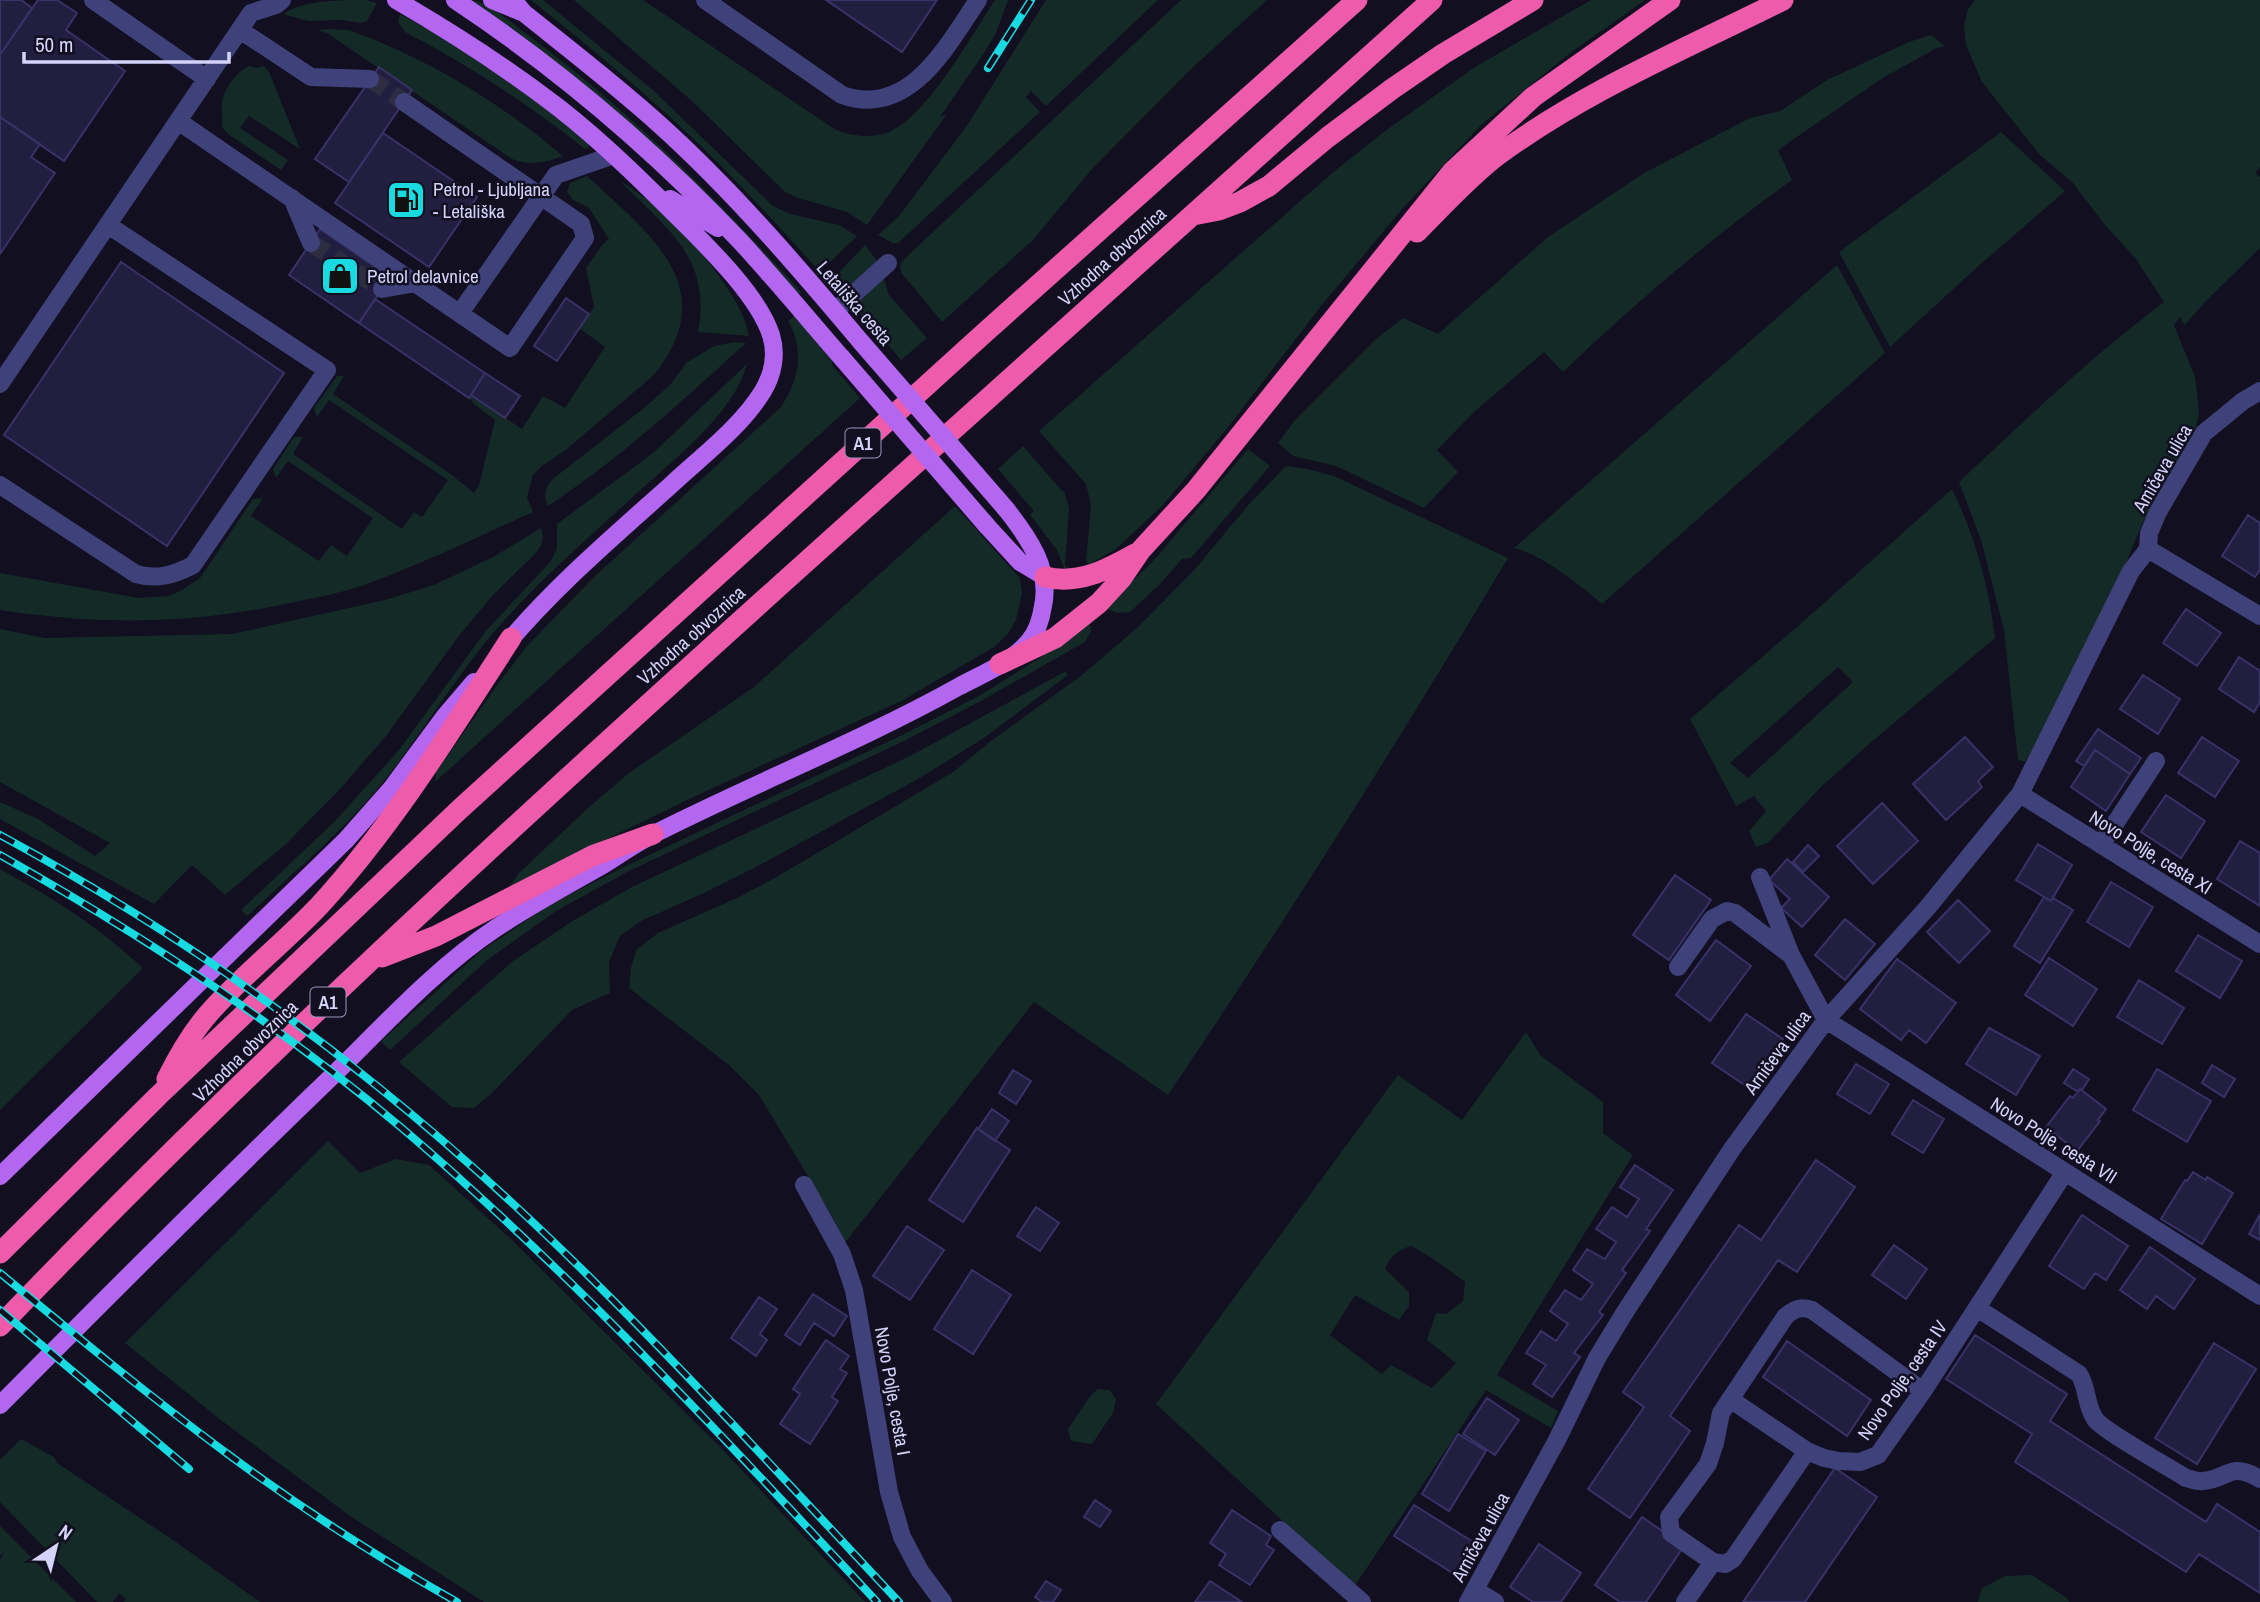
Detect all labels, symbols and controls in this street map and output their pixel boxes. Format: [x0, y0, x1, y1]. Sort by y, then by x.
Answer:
scale bar [24, 21, 229, 65]
text: 50 m [35, 30, 73, 59]
place label: Petrol - Ljubljana - Letališka [433, 176, 550, 224]
fuel station icon: Petrol - Ljubljana - Letališka [385, 179, 427, 221]
street label: Vzhodna obvoznica [1052, 200, 1172, 311]
shop icon: Petrol delavnice [319, 255, 361, 297]
street label: Letališka cesta [811, 255, 899, 351]
place label: Petrol delavnice [367, 263, 479, 289]
street label: Amičeva ulica [2126, 419, 2198, 518]
road number: A1 [846, 428, 880, 458]
street label: Vzhodna obvoznica [631, 579, 751, 690]
street label: Novo Polje, cesta XI [2085, 804, 2217, 900]
road number: A1 [310, 987, 346, 1016]
street label: Vzhodna obvoznica [187, 994, 303, 1108]
street label: Arničeva ulica [1737, 1004, 1817, 1100]
street label: Novo Polje, cesta VII [1986, 1091, 2122, 1189]
street label: Novo Polje, cesta IV [1851, 1315, 1953, 1445]
street label: Novo Polje, cesta I [869, 1325, 917, 1457]
street label: Arničeva ulica [1444, 1487, 1515, 1587]
north arrow [21, 1511, 91, 1581]
text: N [54, 1518, 78, 1546]

